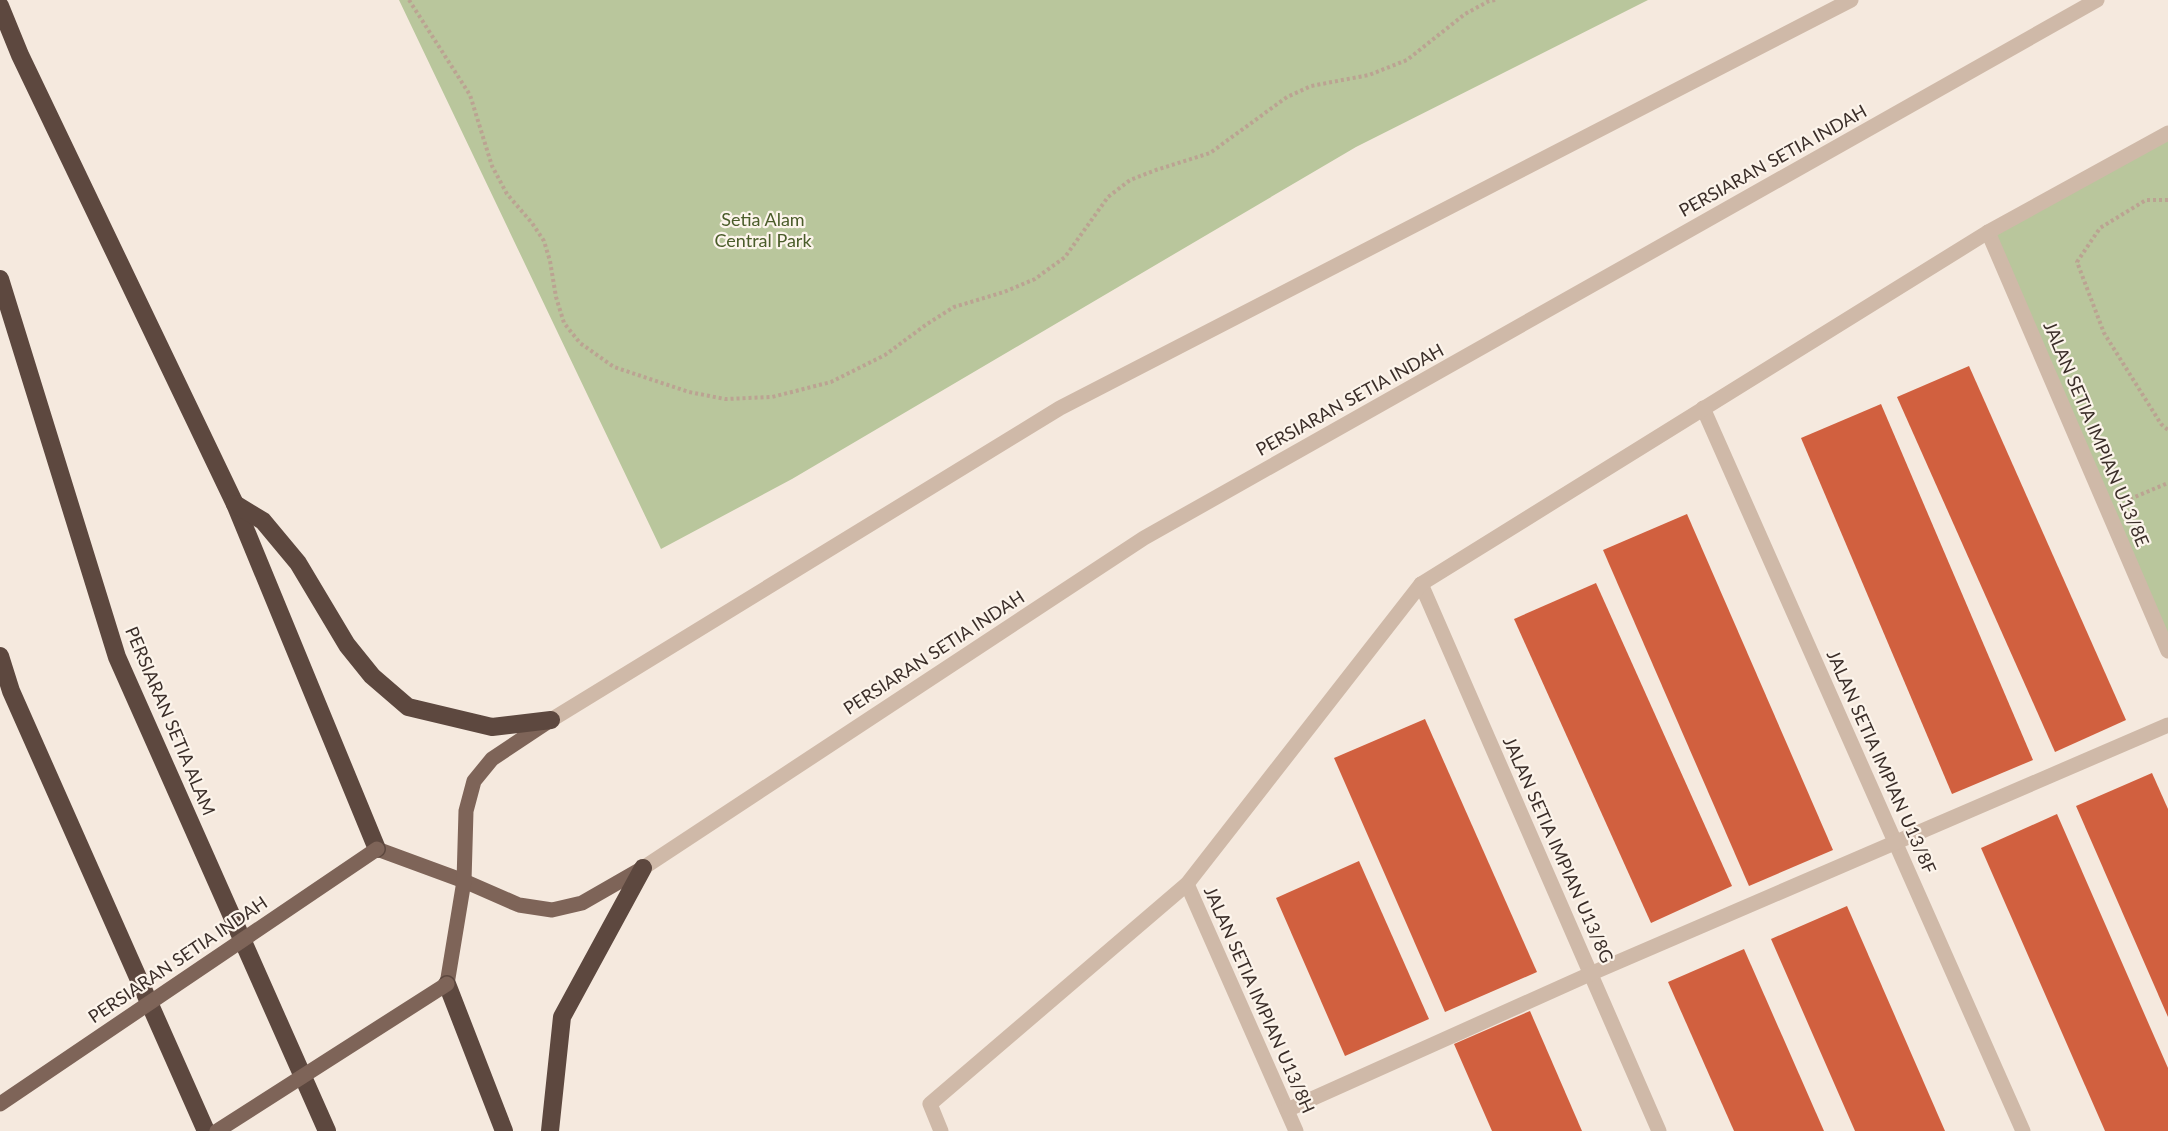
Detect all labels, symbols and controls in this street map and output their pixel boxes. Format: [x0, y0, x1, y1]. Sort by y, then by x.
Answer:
street label: PERSIARAN SETIA INDAH [1675, 99, 1870, 221]
park label: Setia Alam Central Park [714, 208, 812, 251]
street label: JALAN SETIA IMPIAN U13/8E [2039, 318, 2154, 550]
street label: PERSIARAN SETIA INDAH [1252, 338, 1447, 460]
street label: PERSIARAN SETIA INDAH [839, 585, 1028, 719]
street label: PERSIARAN SETIA ALAM [121, 623, 221, 818]
street label: JALAN SETIA IMPIAN U13/8F [1823, 646, 1941, 877]
street label: JALAN SETIA IMPIAN U13/8G [1499, 733, 1619, 966]
street label: JALAN SETIA IMPIAN U13/8H [1200, 883, 1320, 1116]
street label: PERSIARAN SETIA INDAH [84, 891, 271, 1027]

